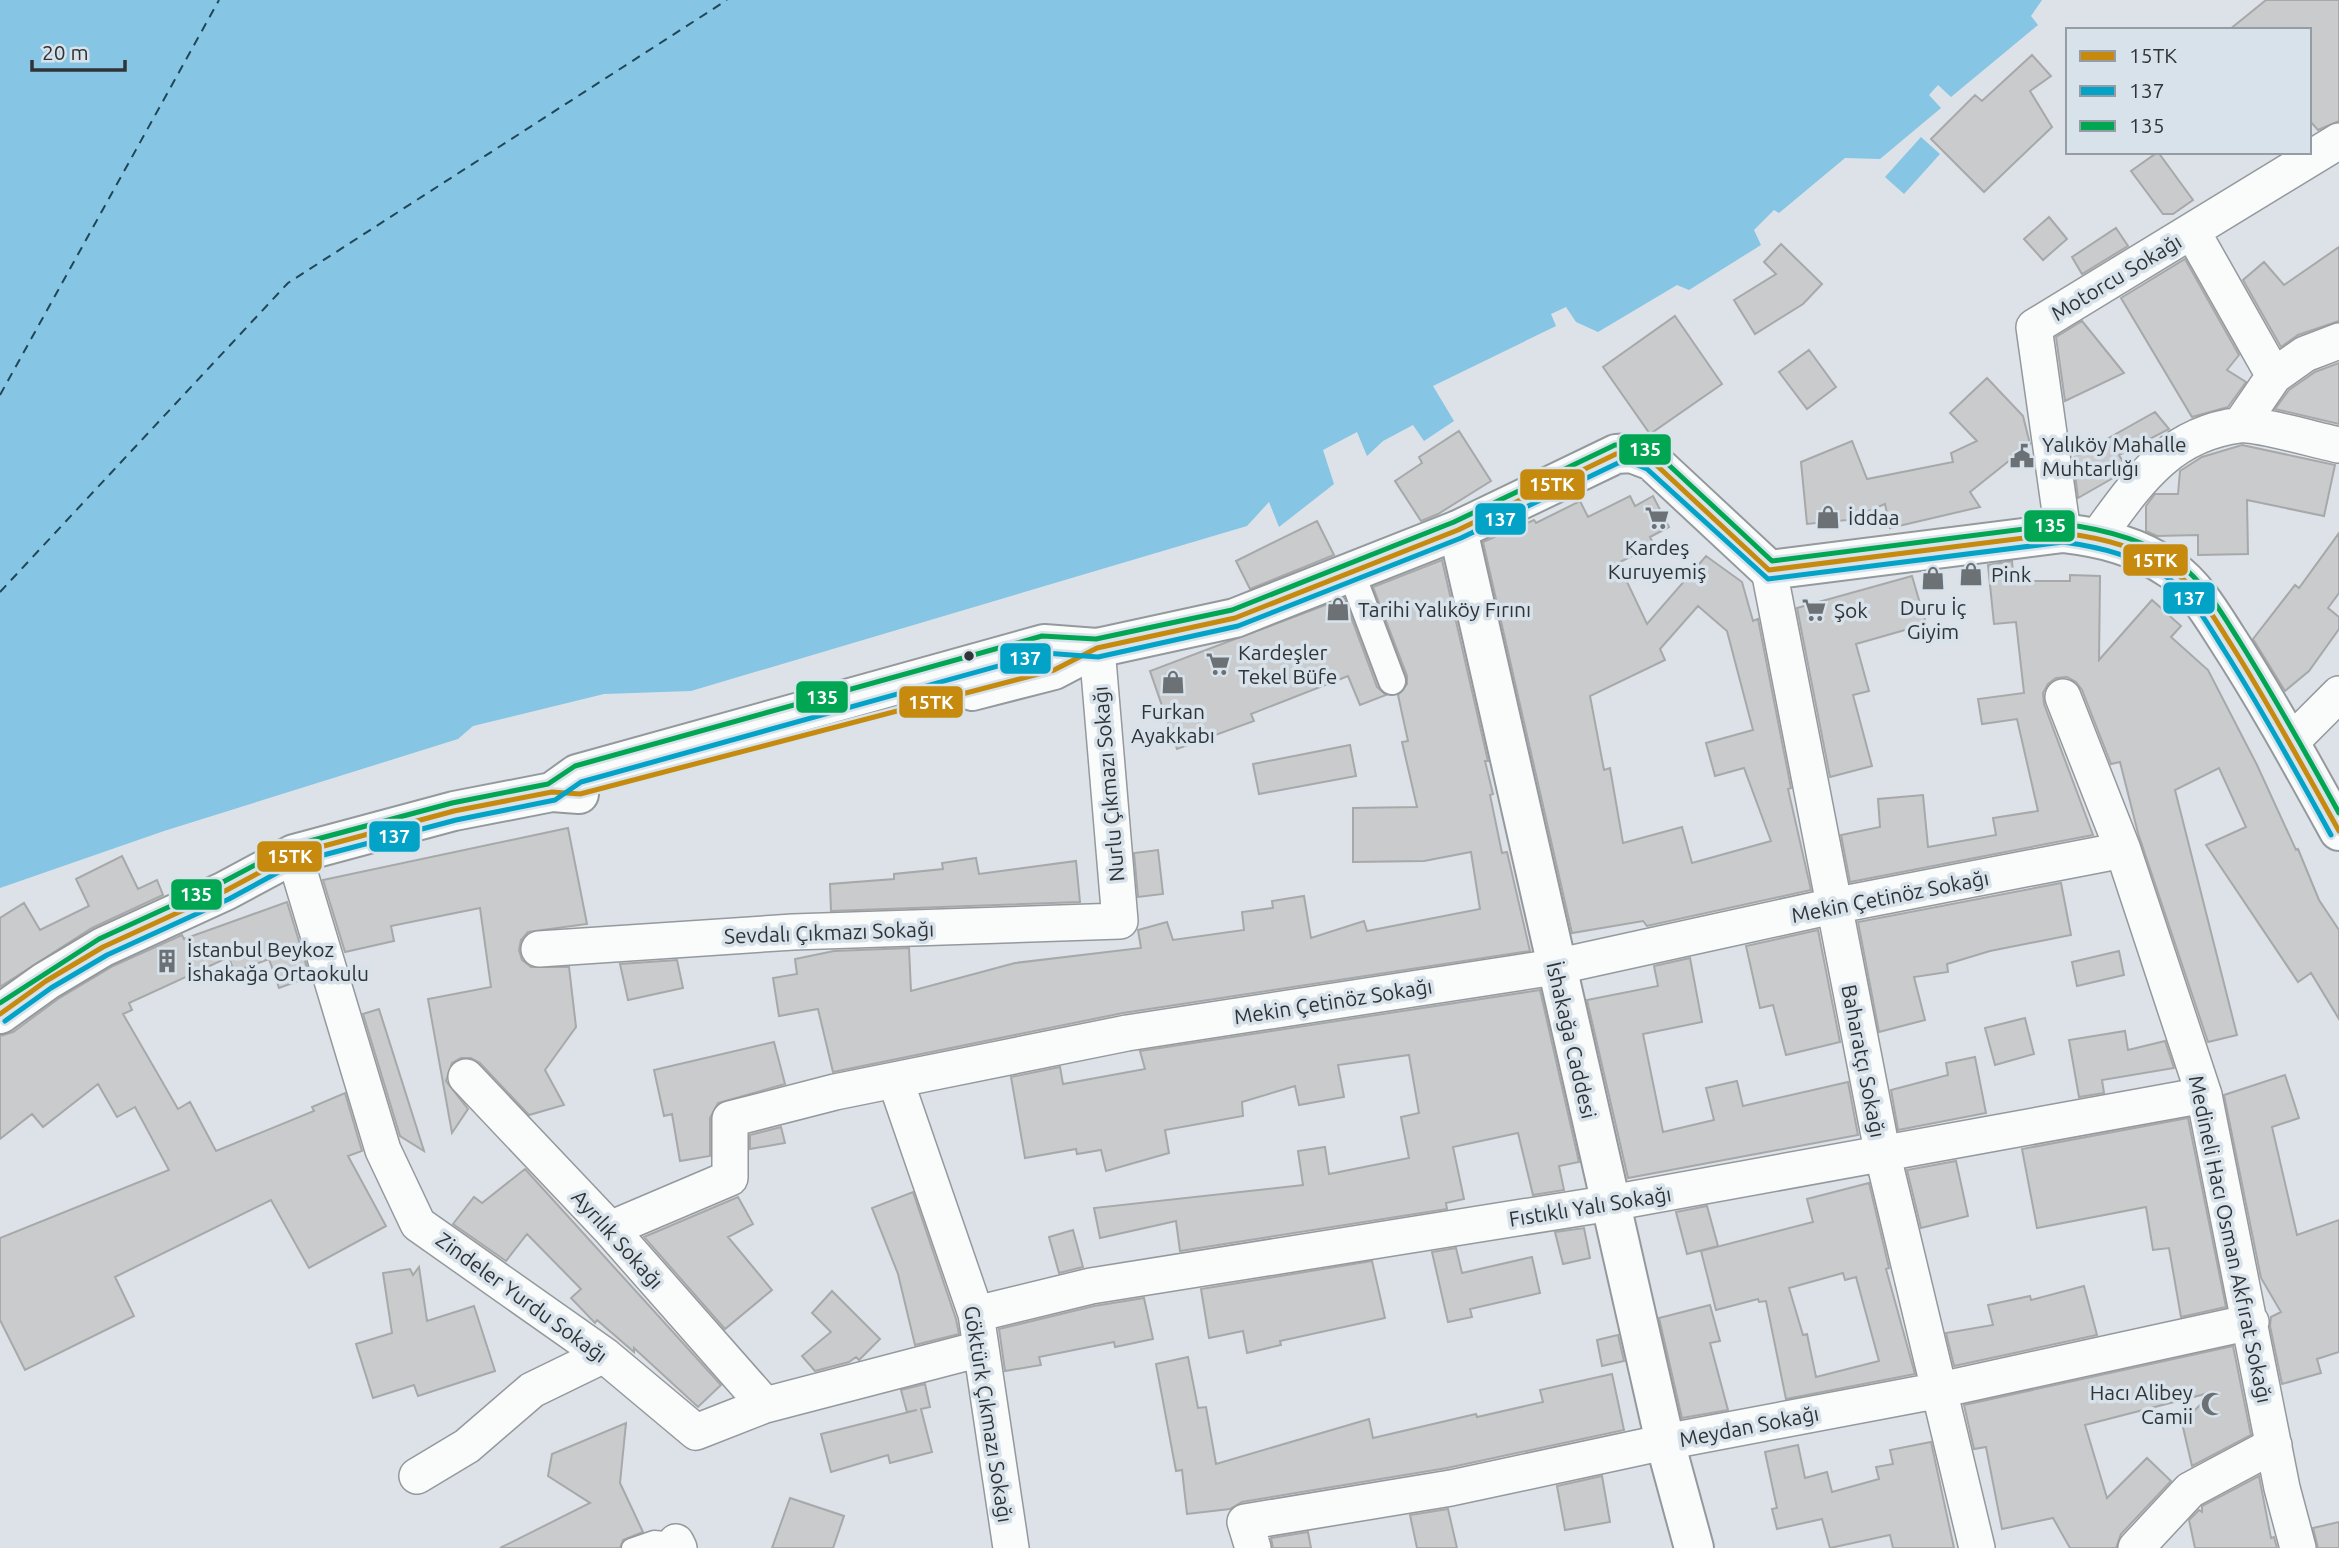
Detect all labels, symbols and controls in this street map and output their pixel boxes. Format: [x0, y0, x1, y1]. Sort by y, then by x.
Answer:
scale bar [32, 28, 124, 72]
legend [2066, 28, 2311, 154]
text: 20 m [42, 40, 89, 64]
text: 15TK [2129, 43, 2177, 67]
text: 137 [2129, 78, 2165, 102]
text: 135 [2129, 113, 2165, 137]
street label: Motorcu Sokağı [2047, 229, 2185, 325]
place label: Yalıköy Mahalle Muhtarlığı [2042, 432, 2187, 480]
line badge: 135 [1618, 433, 1672, 466]
text: 135 [1629, 438, 1661, 460]
public building icon: Yalıköy Mahalle Muhtarlığı [2008, 442, 2036, 470]
line badge: 15TK [1519, 468, 1586, 501]
text: 15TK [1529, 473, 1575, 495]
line badge: 137 [1474, 502, 1527, 536]
shop icon: İddaa [1814, 503, 1842, 531]
supermarket icon: Kardeş Kuruyemiş [1643, 504, 1671, 532]
place label: İddaa [1848, 505, 1900, 529]
text: 137 [1484, 508, 1516, 530]
line badge: 135 [2023, 509, 2076, 543]
text: 135 [2034, 514, 2066, 536]
place label: Kardeş Kuruyemiş [1608, 535, 1706, 583]
line badge: 15TK [2122, 543, 2189, 577]
text: 15TK [2132, 549, 2178, 571]
shop icon: Pink [1957, 560, 1985, 588]
place label: Pink [1991, 562, 2032, 586]
shop icon: Duru İç Giyim [1919, 564, 1947, 592]
line badge: 137 [2162, 581, 2216, 615]
text: 137 [2173, 587, 2205, 609]
shop icon: Tarihi Yalıköy Fırını [1324, 595, 1352, 623]
place label: Duru İç Giyim [1900, 595, 1967, 643]
supermarket icon: Şok [1800, 596, 1828, 624]
place label: Tarihi Yalıköy Fırını [1358, 597, 1531, 621]
place label: Şok [1834, 598, 1868, 622]
place label: Kardeşler Tekel Büfe [1238, 640, 1337, 688]
line badge: 137 [999, 642, 1052, 675]
text: 137 [1009, 647, 1041, 669]
unlabelled marker [962, 649, 976, 663]
supermarket icon: Kardeşler Tekel Büfe [1204, 650, 1232, 678]
shop icon: Furkan Ayakkabı [1159, 668, 1187, 696]
line badge: 135 [795, 680, 849, 714]
line badge: 15TK [898, 685, 964, 719]
street label: Nurlu Çıkmazı Sokağı [1087, 685, 1129, 883]
text: 135 [806, 686, 838, 708]
text: 15TK [908, 691, 954, 713]
place label: Furkan Ayakkabı [1131, 699, 1215, 747]
line badge: 137 [368, 820, 421, 853]
text: 137 [378, 825, 410, 847]
line badge: 15TK [256, 840, 323, 873]
text: 15TK [267, 845, 313, 867]
street label: Mekin Çetinöz Sokağı [1789, 865, 1991, 927]
line badge: 135 [170, 878, 223, 911]
text: 135 [180, 883, 212, 905]
street label: Sevdalı Çıkmazı Sokağı [724, 916, 934, 948]
place label: İstanbul Beykoz İshakağa Ortaokulu [187, 937, 369, 985]
building icon: İstanbul Beykoz İshakağa Ortaokulu [153, 947, 181, 975]
street label: İshakağa Caddesi [1542, 959, 1602, 1121]
street label: Mekin Çetinöz Sokağı [1232, 973, 1434, 1029]
street label: Baharatçı Sokağı [1837, 982, 1891, 1140]
street label: Medineli Hacı Osman Akfırat Sokağı [2185, 1073, 2277, 1405]
street label: Fıstıklı Yalı Sokağı [1507, 1181, 1673, 1231]
street label: Ayrılık Sokağı [567, 1185, 669, 1293]
street label: Zindeler Yurdu Sokağı [432, 1227, 612, 1367]
street label: Göktürk Çıkmazı Sokağı [960, 1304, 1018, 1524]
place label: Hacı Alibey Camii [2090, 1380, 2193, 1428]
mosque icon: Hacı Alibey Camii [2199, 1390, 2227, 1418]
street label: Meydan Sokağı [1677, 1401, 1821, 1451]

